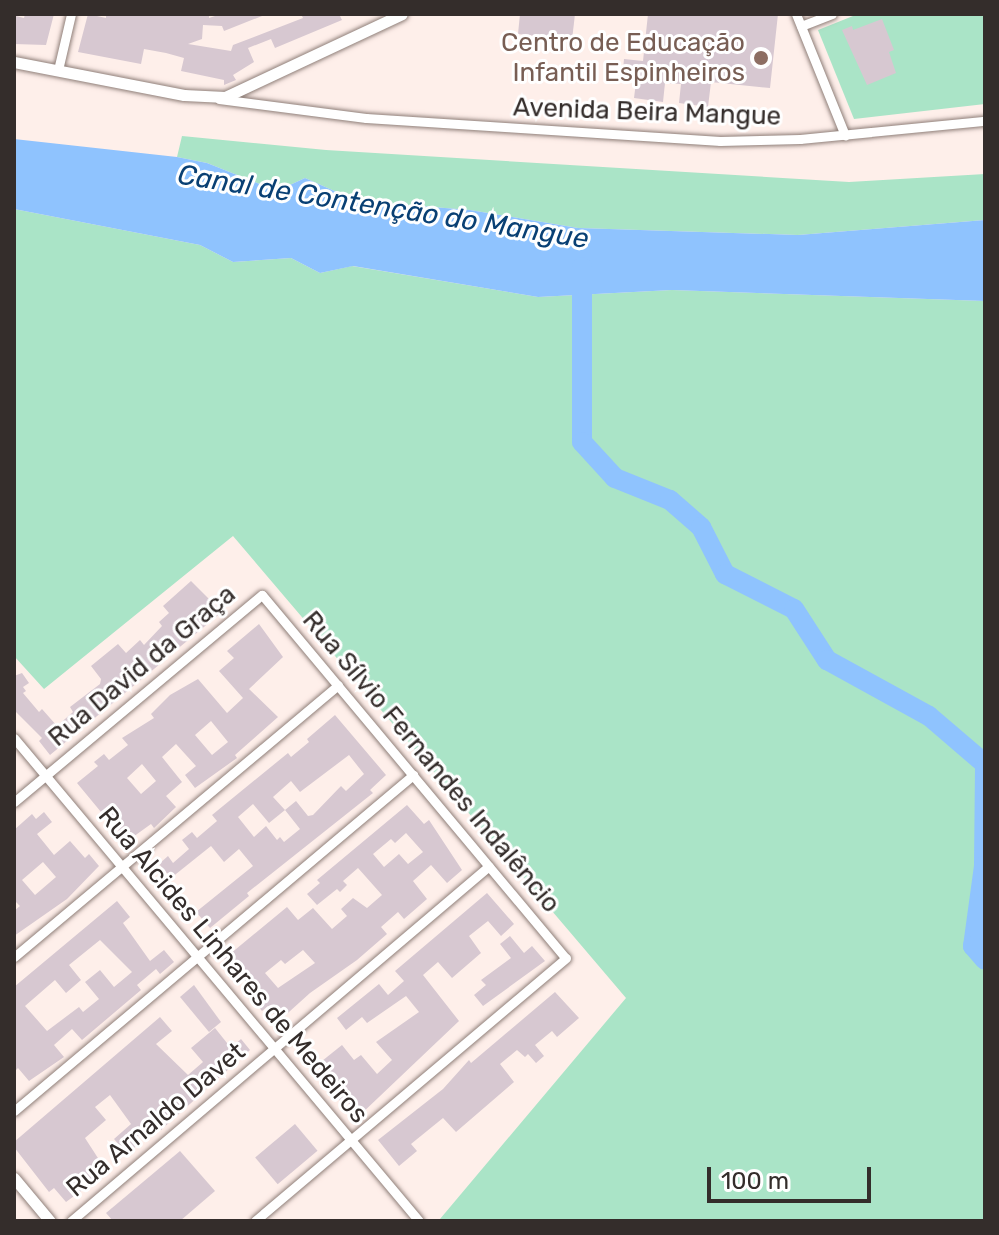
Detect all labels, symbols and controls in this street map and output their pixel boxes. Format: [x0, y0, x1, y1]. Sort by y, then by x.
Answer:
place label: Centro de Educação Infantil Espinheiros [501, 27, 745, 88]
marker: Centro de Educação Infantil Espinheiros [752, 49, 770, 67]
street label: Avenida Beira Mangue [512, 92, 782, 132]
water label: Canal de Contenção do Mangue [175, 158, 591, 256]
street label: Rua David da Graça [42, 579, 242, 753]
street label: Rua Sílvio Fernandes Indalêncio [296, 605, 566, 919]
street label: Rua Alcides Linhares de Medeiros [91, 800, 375, 1130]
street label: Rua Arnaldo Davet [60, 1036, 252, 1204]
scale bar [711, 1151, 875, 1201]
text: 100 m [721, 1167, 789, 1195]

